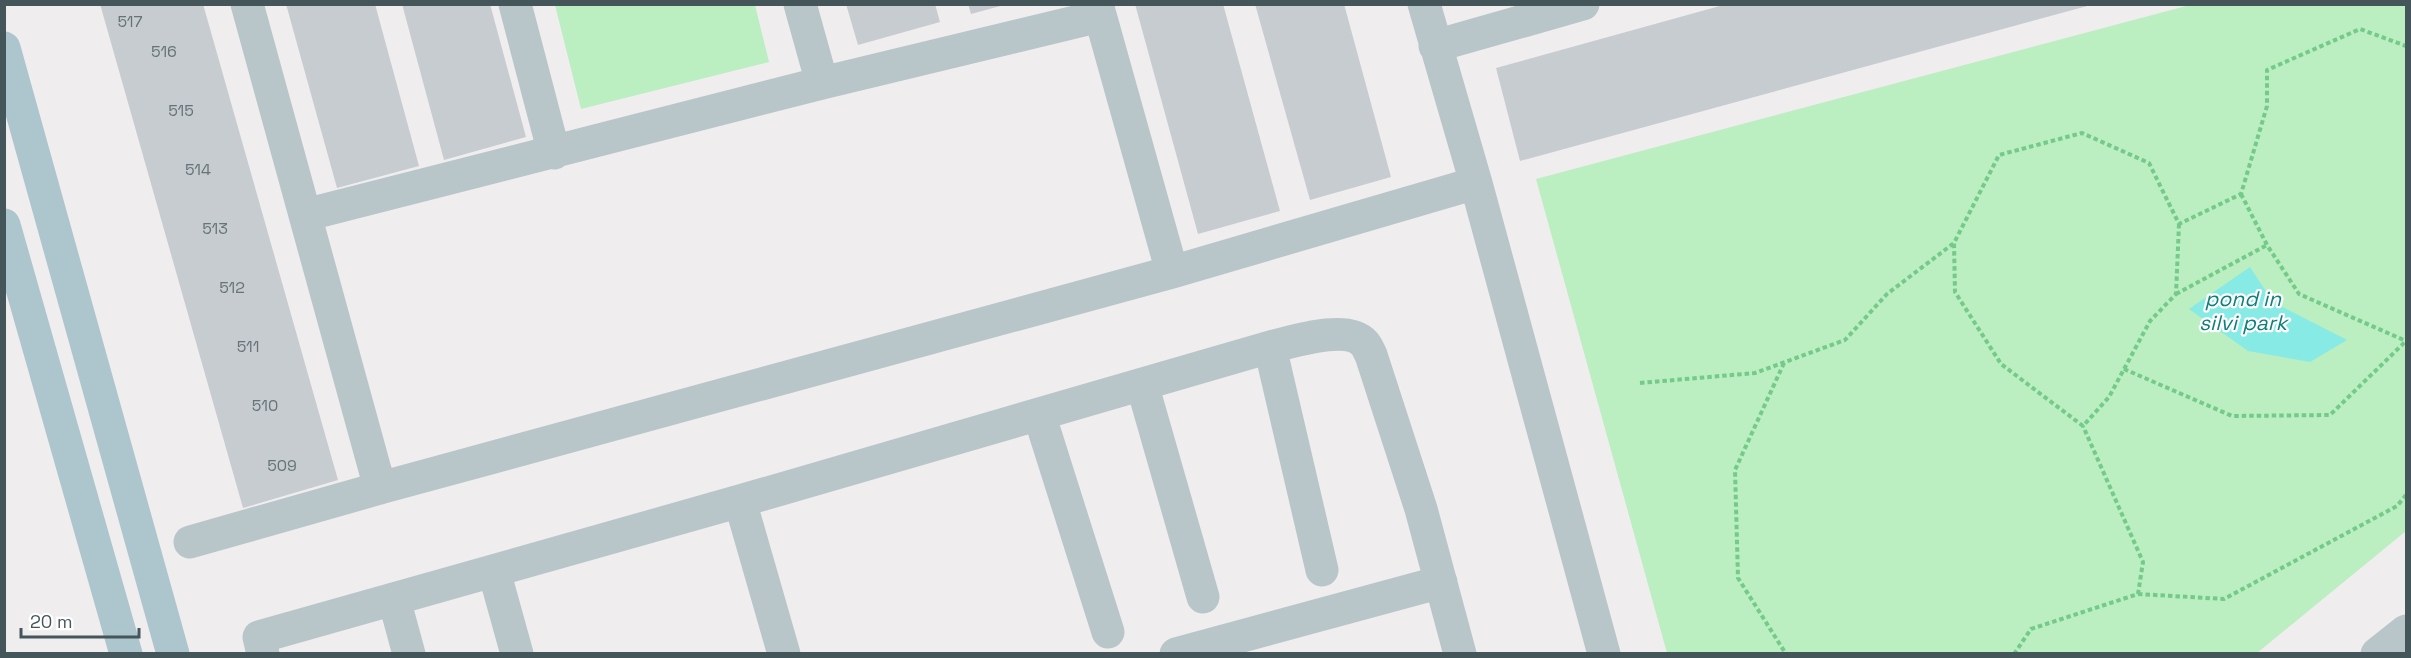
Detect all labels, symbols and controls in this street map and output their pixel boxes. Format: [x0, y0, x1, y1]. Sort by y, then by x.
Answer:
house number: 517 [117, 11, 143, 32]
house number: 516 [151, 41, 177, 62]
house number: 515 [168, 100, 194, 121]
house number: 514 [185, 159, 211, 180]
house number: 513 [202, 218, 228, 239]
house number: 512 [219, 277, 245, 298]
water label: pond in silvi park [2199, 285, 2290, 336]
house number: 511 [237, 336, 259, 357]
house number: 510 [252, 395, 278, 416]
house number: 509 [267, 455, 297, 476]
scale bar [21, 601, 140, 639]
text: 20 m [30, 610, 73, 633]

